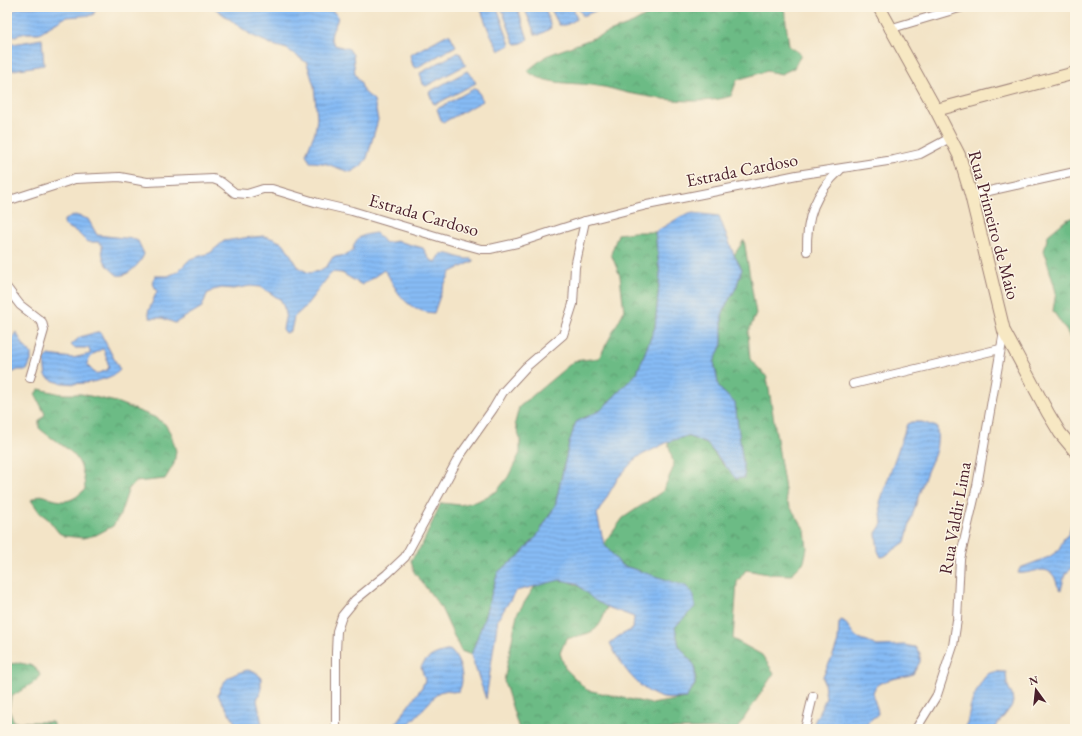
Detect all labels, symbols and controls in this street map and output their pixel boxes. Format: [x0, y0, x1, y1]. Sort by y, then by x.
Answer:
street label: Estrada Cardoso [684, 147, 800, 192]
street label: Rua Primeiro de Maio [964, 148, 1025, 302]
street label: Estrada Cardoso [366, 188, 482, 241]
street label: Rua Valdir Lima [933, 459, 976, 576]
north arrow [1016, 670, 1056, 710]
text: N [1027, 672, 1040, 688]

